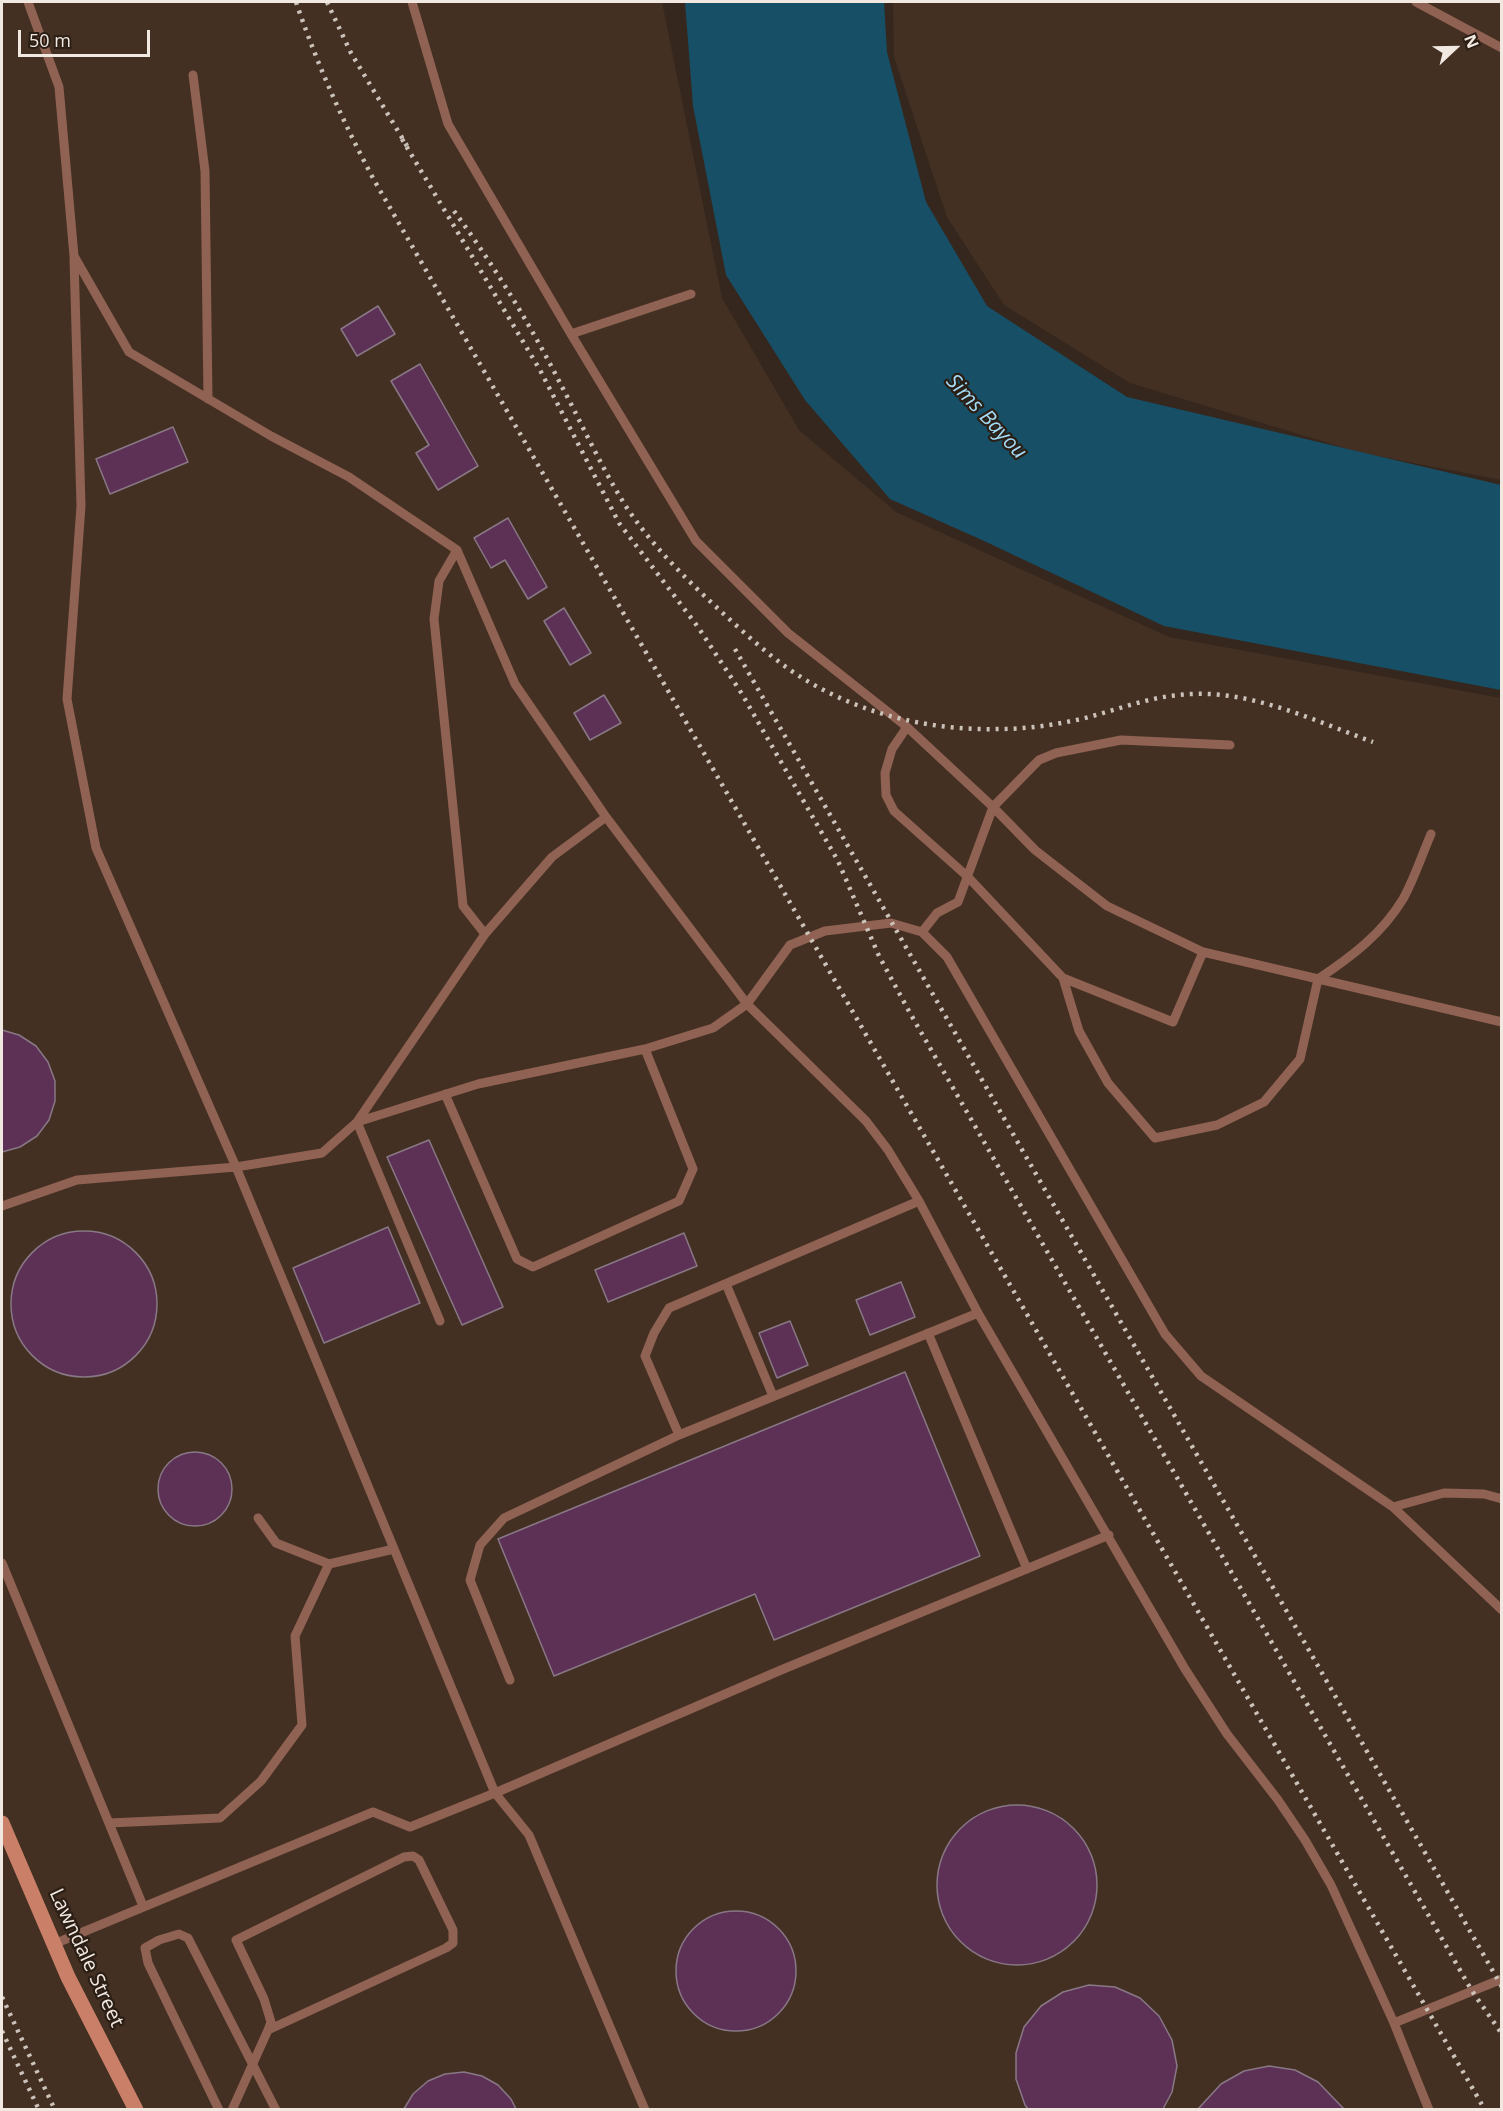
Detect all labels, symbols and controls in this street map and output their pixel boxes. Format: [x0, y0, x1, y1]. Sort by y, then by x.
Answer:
scale bar [21, 18, 153, 56]
north arrow [1425, 18, 1485, 78]
text: 50 m [29, 28, 71, 52]
text: N [1459, 31, 1484, 51]
water label: Sims Bayou [940, 369, 1032, 465]
street label: Lawndale Street [43, 1885, 129, 2031]

